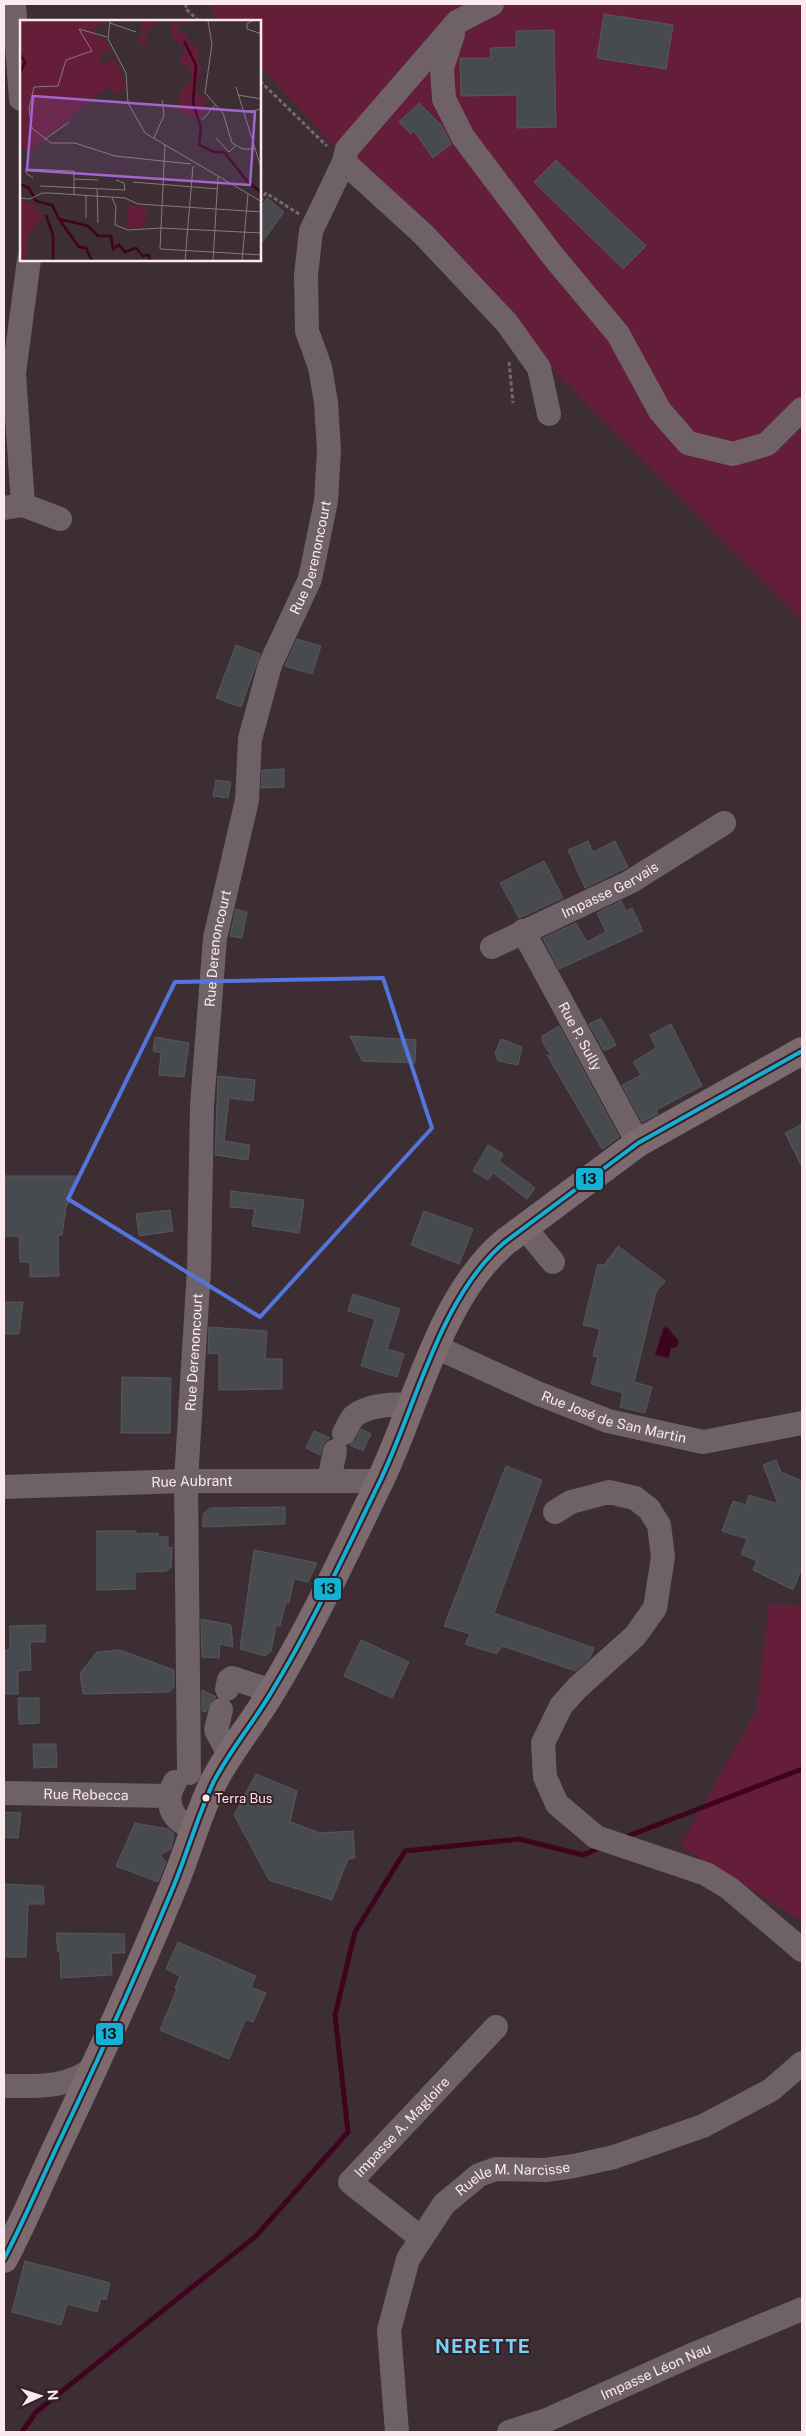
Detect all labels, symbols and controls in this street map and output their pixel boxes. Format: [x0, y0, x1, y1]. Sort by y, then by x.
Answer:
inset map [20, 20, 261, 261]
street label: Rue Derenoncourt [287, 499, 334, 617]
street label: Impasse Gervais [559, 858, 661, 921]
street label: Rue Derenoncourt [202, 888, 234, 1007]
street label: Rue P. Sully [555, 999, 606, 1074]
line badge: 13 [575, 1167, 604, 1191]
text: 13 [581, 1171, 597, 1187]
street label: Rue Derenoncourt [182, 1293, 205, 1412]
street label: Rue José de San Martin [539, 1388, 688, 1446]
street label: Rue Aubrant [151, 1473, 233, 1490]
line badge: 13 [313, 1577, 342, 1601]
text: 13 [320, 1581, 336, 1597]
street label: Rue Rebecca [43, 1786, 129, 1803]
place label: Terra Bus [215, 1791, 272, 1806]
marker: Terra Bus [201, 1793, 211, 1803]
line badge: 13 [95, 2022, 124, 2046]
text: 13 [101, 2026, 117, 2042]
street label: Impasse A. Magloire [351, 2074, 453, 2180]
street label: Ruelle M. Narcisse [452, 2159, 571, 2199]
district label: NERETTE [435, 2335, 531, 2357]
street label: Impasse Léon Nau [598, 2340, 713, 2403]
north arrow [15, 2371, 65, 2421]
text: N [45, 2389, 61, 2401]

